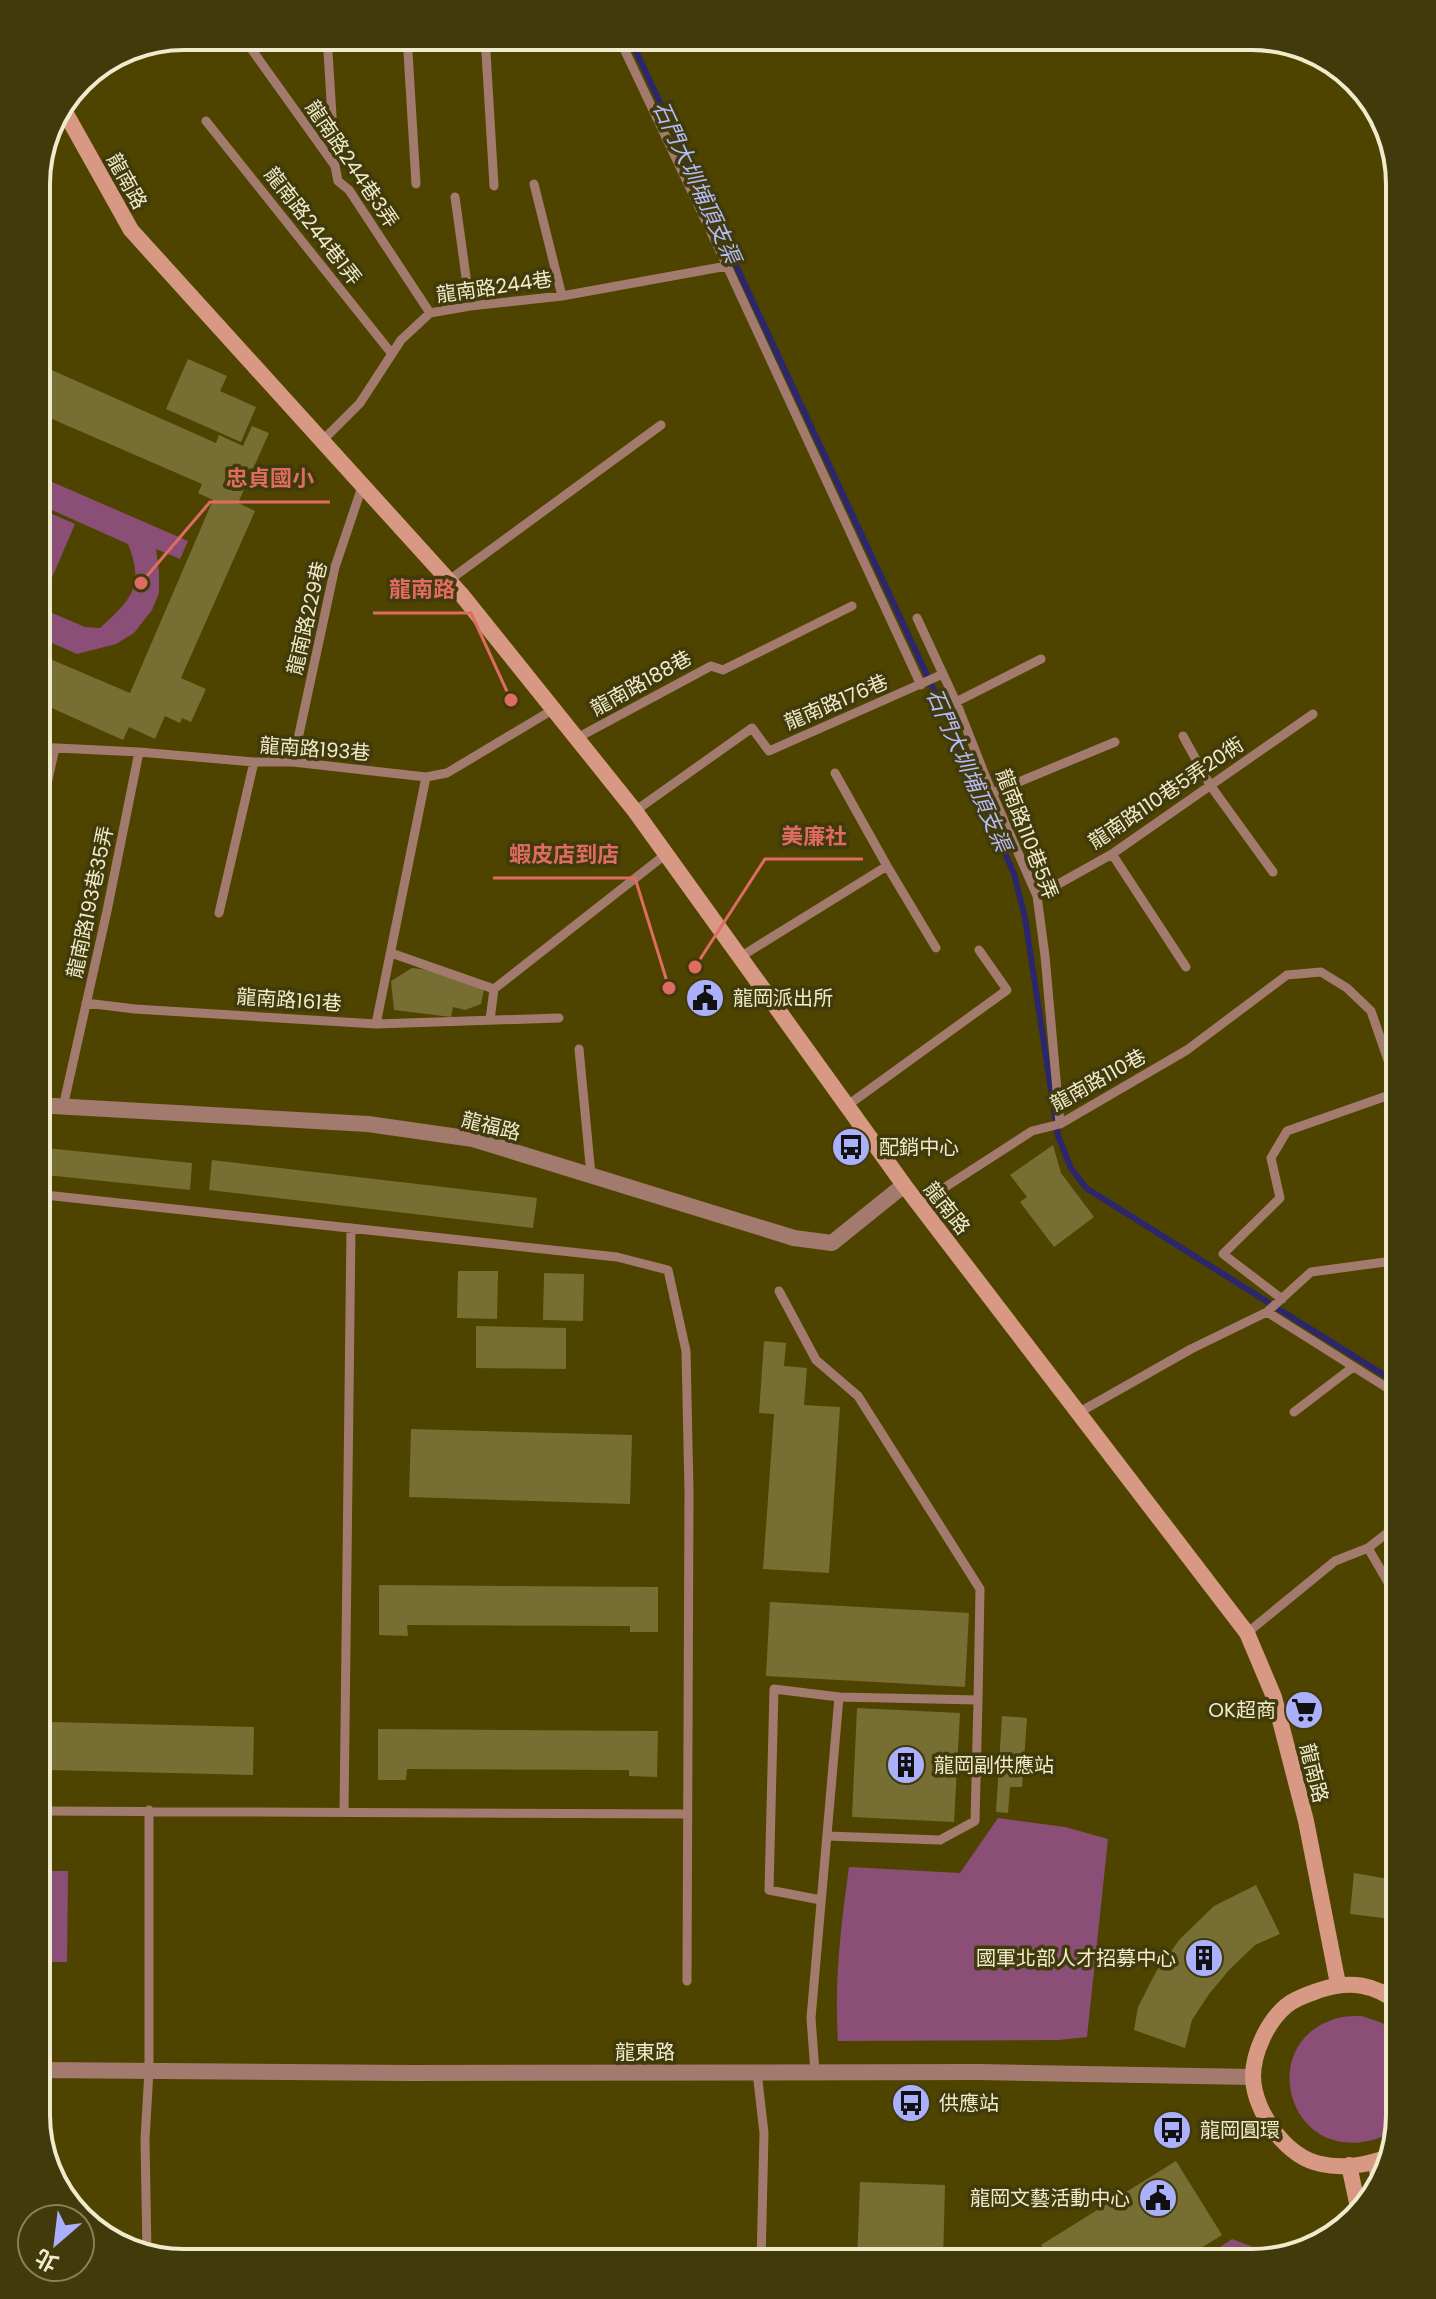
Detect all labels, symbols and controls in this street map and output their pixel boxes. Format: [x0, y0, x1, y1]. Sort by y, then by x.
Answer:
street label: 龍南路244巷3弄 [299, 95, 405, 233]
water label: 石門大圳埔頂支渠 [645, 96, 749, 271]
street label: 龍南路 [100, 148, 154, 214]
street label: 龍南路244巷1弄 [258, 161, 368, 291]
street label: 龍南路244巷 [434, 265, 554, 309]
callout: 忠貞國小 [210, 456, 330, 502]
text: 忠貞國小 [226, 463, 314, 494]
street label: 龍南路229巷 [280, 559, 334, 677]
callout: 龍南路 [373, 567, 471, 613]
text: 龍南路 [389, 574, 455, 605]
street label: 龍南路188巷 [585, 644, 697, 722]
street label: 龍南路176巷 [780, 668, 892, 736]
water label: 石門大圳埔頂支渠 [919, 683, 1020, 860]
street label: 龍南路193巷 [259, 731, 371, 767]
street label: 龍南路110巷5弄20衖 [1083, 731, 1249, 855]
street label: 龍南路110巷5弄 [989, 765, 1065, 903]
callout: 美廉社 [765, 813, 863, 859]
text: 美廉社 [781, 821, 847, 852]
street label: 龍南路193巷35弄 [60, 823, 120, 981]
callout: 蝦皮店到店 [493, 832, 635, 878]
text: 蝦皮店到店 [509, 839, 619, 870]
public building icon: 龍岡派出所 [684, 977, 726, 1019]
street label: 龍南路161巷 [235, 982, 343, 1018]
place label: 龍岡派出所 [733, 984, 833, 1012]
street label: 龍南路110巷 [1045, 1042, 1151, 1118]
street label: 龍福路 [459, 1105, 523, 1147]
bus stop icon: 配銷中心 [830, 1126, 872, 1168]
place label: 配銷中心 [879, 1133, 959, 1161]
street label: 龍南路 [917, 1176, 977, 1240]
supermarket icon: OK超商 [1283, 1689, 1325, 1731]
place label: OK超商 [1208, 1696, 1276, 1724]
street label: 龍南路 [1293, 1741, 1335, 1805]
building icon: 龍岡副供應站 [885, 1744, 927, 1786]
place label: 龍岡副供應站 [934, 1751, 1054, 1779]
building icon: 國軍北部人才招募中心 [1183, 1937, 1225, 1979]
place label: 國軍北部人才招募中心 [976, 1944, 1176, 1972]
street label: 龍東路 [615, 2038, 675, 2066]
bus stop icon: 供應站 [890, 2082, 932, 2124]
place label: 供應站 [939, 2089, 999, 2117]
bus stop icon: 龍岡圓環 [1151, 2109, 1193, 2151]
place label: 龍岡圓環 [1200, 2116, 1280, 2144]
public building icon: 龍岡文藝活動中心 [1137, 2177, 1179, 2219]
place label: 龍岡文藝活動中心 [970, 2184, 1130, 2212]
north arrow [16, 2203, 96, 2283]
text: 北 [30, 2241, 64, 2279]

